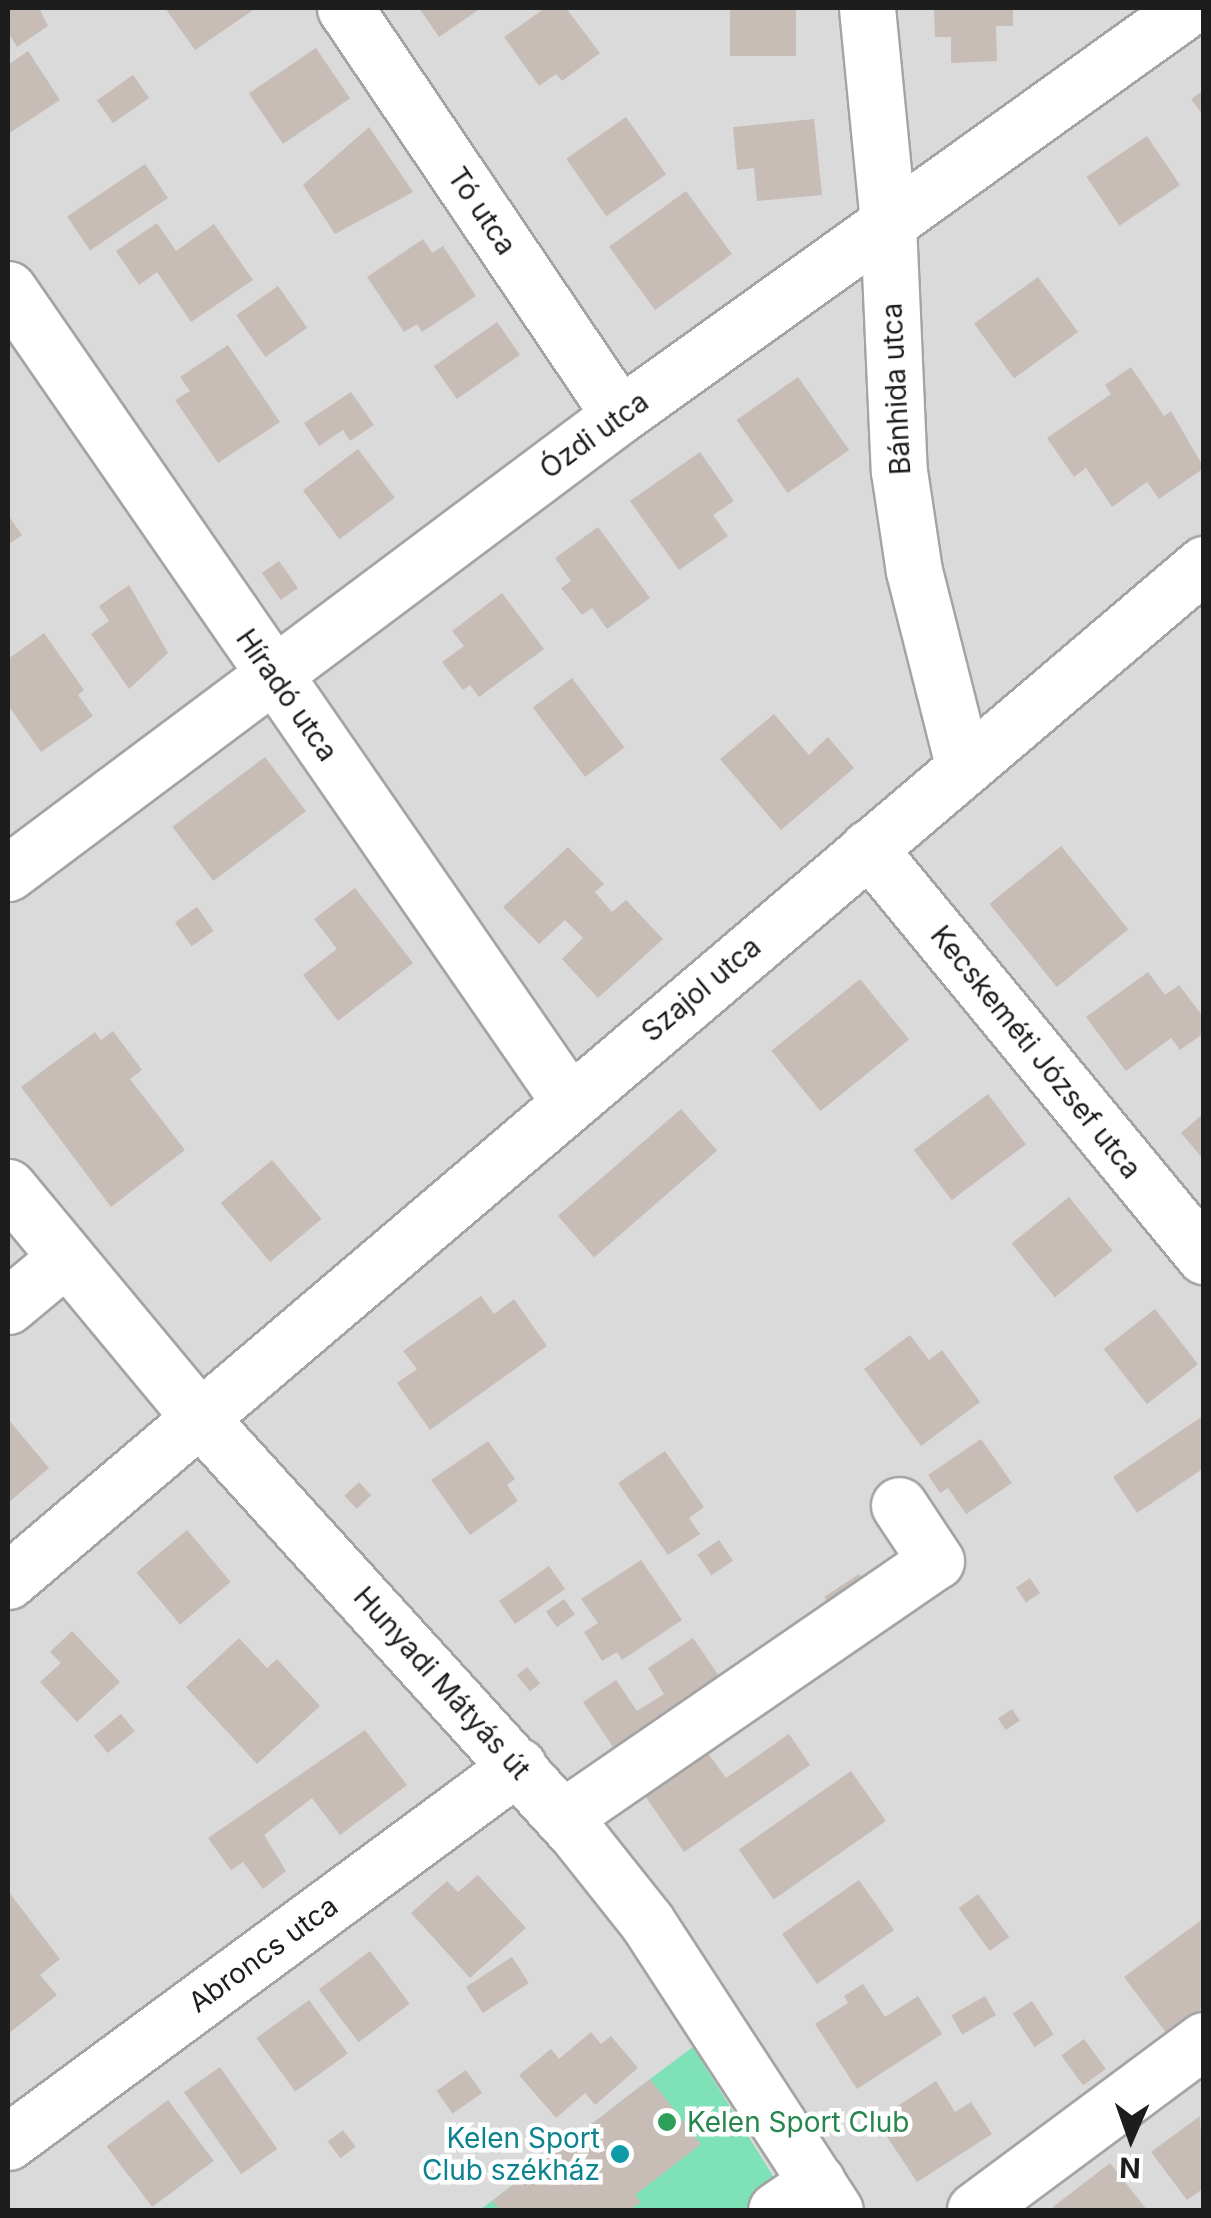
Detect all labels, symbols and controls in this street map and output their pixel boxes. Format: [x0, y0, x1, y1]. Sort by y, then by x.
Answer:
street label: Tó utca [441, 161, 523, 261]
street label: Bánhida utca [875, 302, 917, 476]
street label: Ózdi utca [533, 384, 655, 486]
street label: Híradó utca [229, 623, 345, 767]
street label: Kecskeméti József utca [924, 919, 1148, 1185]
street label: Szajol utca [635, 930, 767, 1048]
street label: Hunyadi Mátyás út [347, 1580, 537, 1786]
street label: Abroncs utca [182, 1889, 344, 2019]
north arrow [1081, 2088, 1181, 2188]
place label: Kelen Sport Club [687, 2105, 909, 2139]
marker: Kelen Sport Club [656, 2111, 678, 2133]
place label: Kelen Sport Club székház [422, 2121, 600, 2187]
marker: Kelen Sport Club székház [609, 2143, 631, 2165]
text: N [1119, 2151, 1141, 2185]

